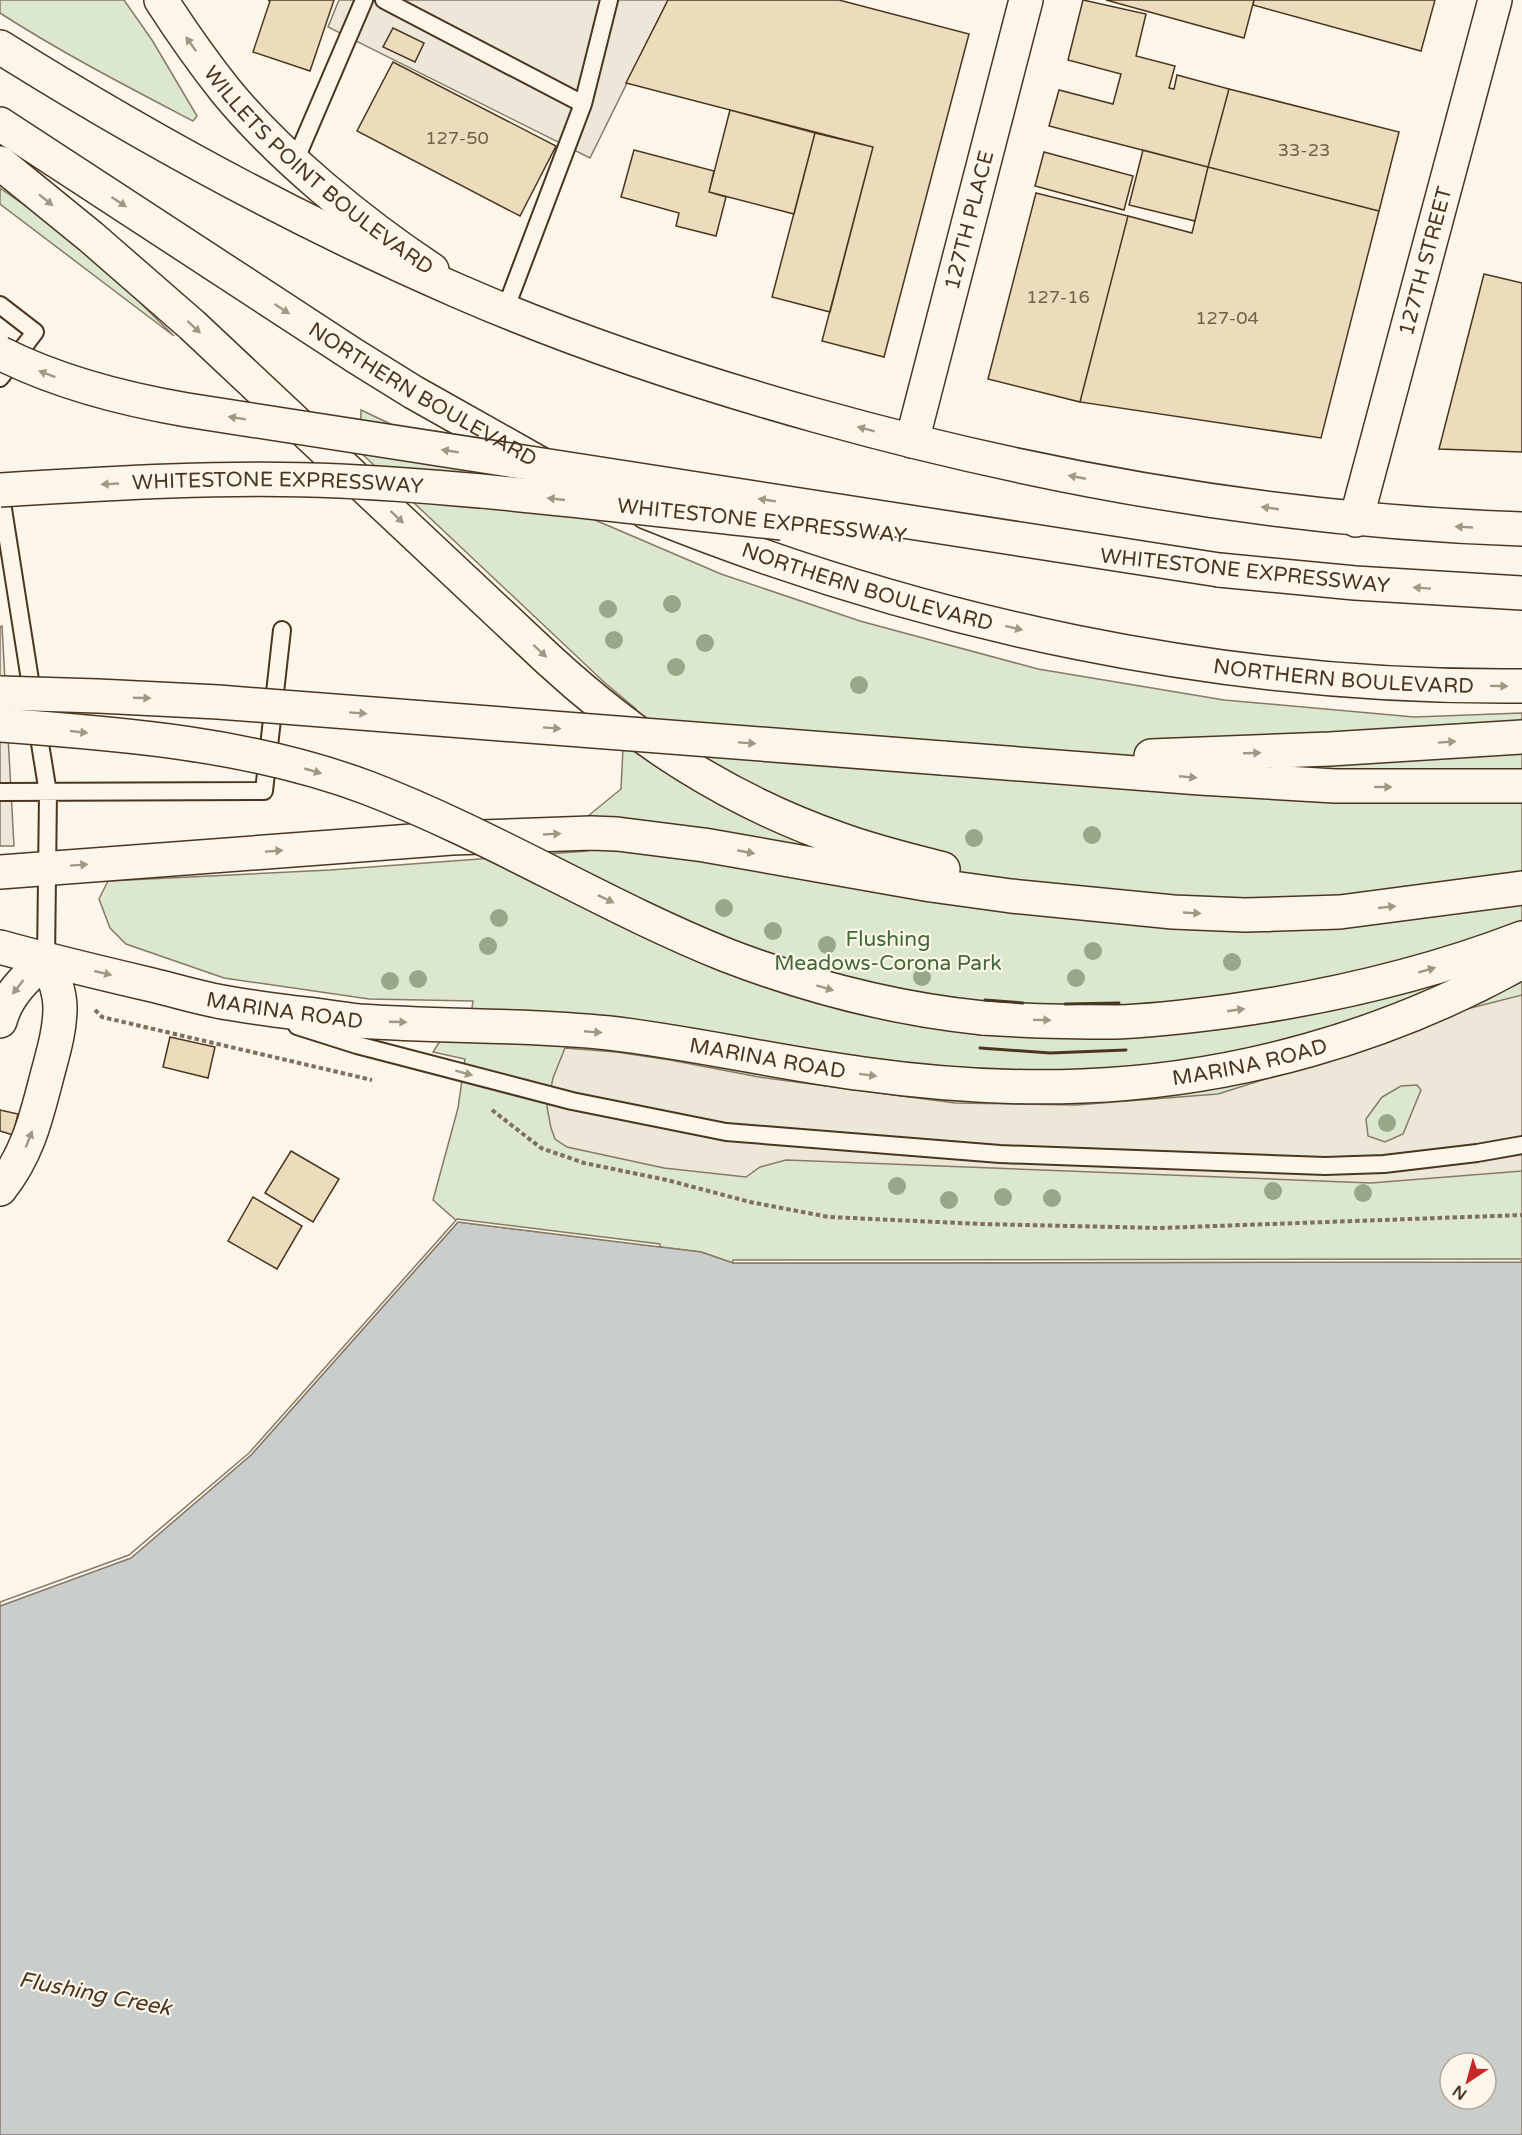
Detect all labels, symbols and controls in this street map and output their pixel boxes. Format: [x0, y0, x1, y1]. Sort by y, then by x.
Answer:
one-way arrow [186, 36, 197, 52]
street label: WILLETS POINT BOULEVARD [198, 61, 438, 280]
house number: 127-50 [425, 127, 489, 149]
house number: 33-23 [1278, 139, 1330, 161]
street label: 127TH PLACE [939, 148, 999, 293]
street label: 127TH STREET [1393, 184, 1457, 338]
one-way arrow [38, 194, 53, 206]
one-way arrow [111, 196, 127, 207]
house number: 127-16 [1026, 286, 1090, 308]
one-way arrow [274, 303, 291, 314]
house number: 127-04 [1195, 307, 1259, 329]
street label: NORTHERN BOULEVARD [304, 317, 541, 472]
one-way arrow [187, 319, 201, 333]
one-way arrow [38, 369, 56, 378]
one-way arrow [227, 413, 246, 422]
one-way arrow [857, 424, 876, 434]
one-way arrow [440, 446, 459, 455]
street label: WHITESTONE EXPRESSWAY [132, 467, 424, 499]
one-way arrow [1067, 472, 1086, 481]
one-way arrow [100, 480, 119, 489]
street label: WHITESTONE EXPRESSWAY [616, 493, 908, 549]
one-way arrow [546, 494, 565, 504]
one-way arrow [758, 495, 777, 504]
one-way arrow [1260, 504, 1279, 513]
one-way arrow [390, 510, 404, 524]
one-way arrow [1454, 522, 1473, 531]
street label: NORTHERN BOULEVARD [738, 537, 996, 636]
street label: WHITESTONE EXPRESSWAY [1099, 543, 1391, 599]
one-way arrow [1412, 583, 1431, 593]
one-way arrow [1005, 623, 1023, 633]
one-way arrow [532, 644, 547, 658]
street label: NORTHERN BOULEVARD [1212, 653, 1474, 698]
one-way arrow [1490, 681, 1509, 691]
one-way arrow [133, 693, 152, 702]
one-way arrow [348, 708, 367, 718]
one-way arrow [543, 723, 562, 733]
one-way arrow [70, 727, 89, 737]
one-way arrow [1437, 737, 1456, 747]
one-way arrow [737, 738, 756, 748]
one-way arrow [1243, 748, 1262, 757]
one-way arrow [303, 766, 322, 776]
one-way arrow [1179, 773, 1198, 782]
one-way arrow [1374, 782, 1393, 792]
one-way arrow [543, 829, 562, 839]
one-way arrow [264, 846, 283, 856]
one-way arrow [737, 847, 756, 856]
one-way arrow [70, 861, 89, 870]
one-way arrow [597, 894, 615, 904]
one-way arrow [1377, 902, 1396, 912]
one-way arrow [1182, 909, 1201, 918]
park label: Flushing Meadows-Corona Park [774, 927, 1002, 976]
one-way arrow [1418, 965, 1436, 974]
one-way arrow [93, 969, 112, 979]
one-way arrow [12, 979, 25, 995]
one-way arrow [817, 984, 835, 993]
street label: MARINA ROAD [204, 987, 364, 1034]
one-way arrow [1227, 1005, 1246, 1014]
one-way arrow [1032, 1015, 1051, 1025]
one-way arrow [388, 1018, 407, 1027]
one-way arrow [583, 1027, 602, 1037]
street label: MARINA ROAD [688, 1032, 847, 1084]
street label: MARINA ROAD [1171, 1033, 1330, 1091]
one-way arrow [455, 1069, 473, 1078]
one-way arrow [859, 1070, 878, 1079]
one-way arrow [25, 1130, 34, 1148]
water label: Flushing Creek [17, 1966, 175, 2022]
north arrow [1438, 2051, 1498, 2111]
text: N [1449, 2080, 1471, 2104]

